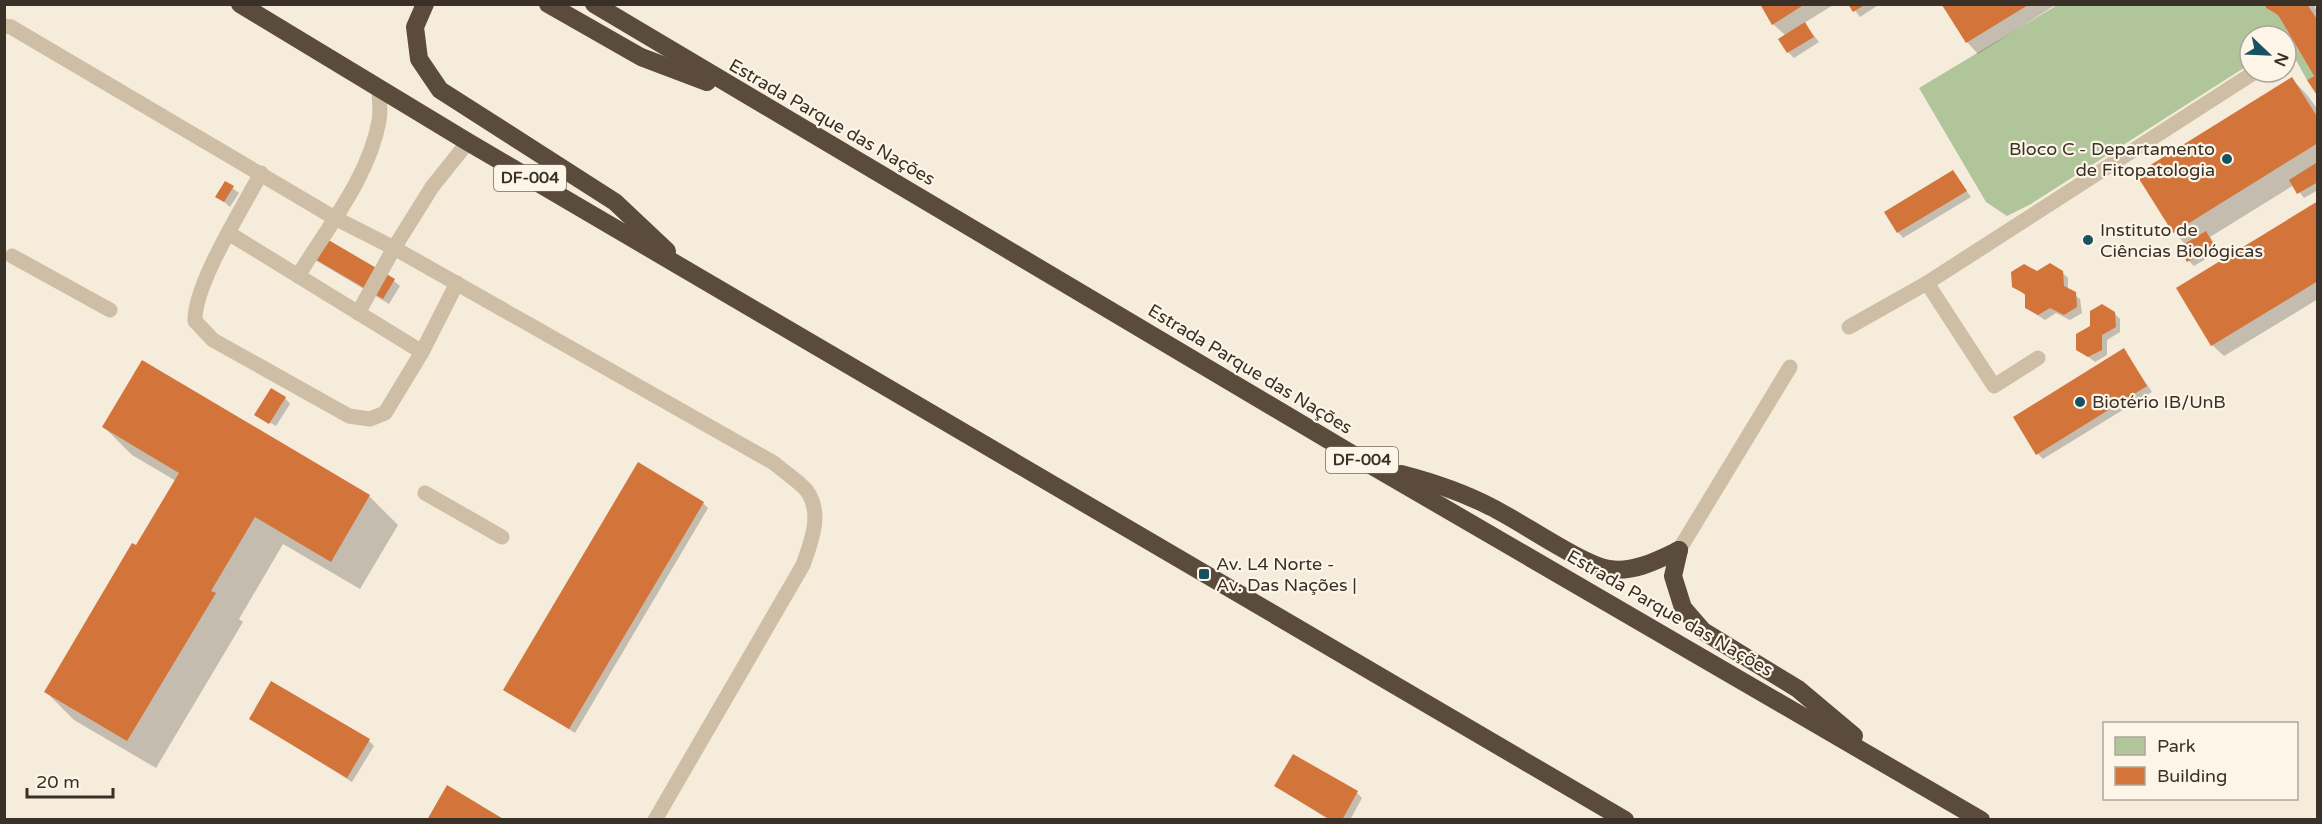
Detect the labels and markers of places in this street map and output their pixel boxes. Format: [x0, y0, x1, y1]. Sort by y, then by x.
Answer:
place label: Bloco C - Departamento de Fitopatologia [2009, 138, 2215, 181]
marker: Bloco C - Departamento de Fitopatologia [2220, 152, 2234, 166]
place label: Instituto de Ciências Biológicas [2100, 219, 2263, 262]
marker: Instituto de Ciências Biológicas [2081, 233, 2095, 247]
place label: Biotério IB/UnB [2092, 391, 2226, 413]
marker: Biotério IB/UnB [2073, 395, 2087, 409]
place label: Av. L4 Norte - Av. Das Nações | [1216, 553, 1357, 596]
marker: Av. L4 Norte - Av. Das Nações | [1197, 567, 1211, 581]

